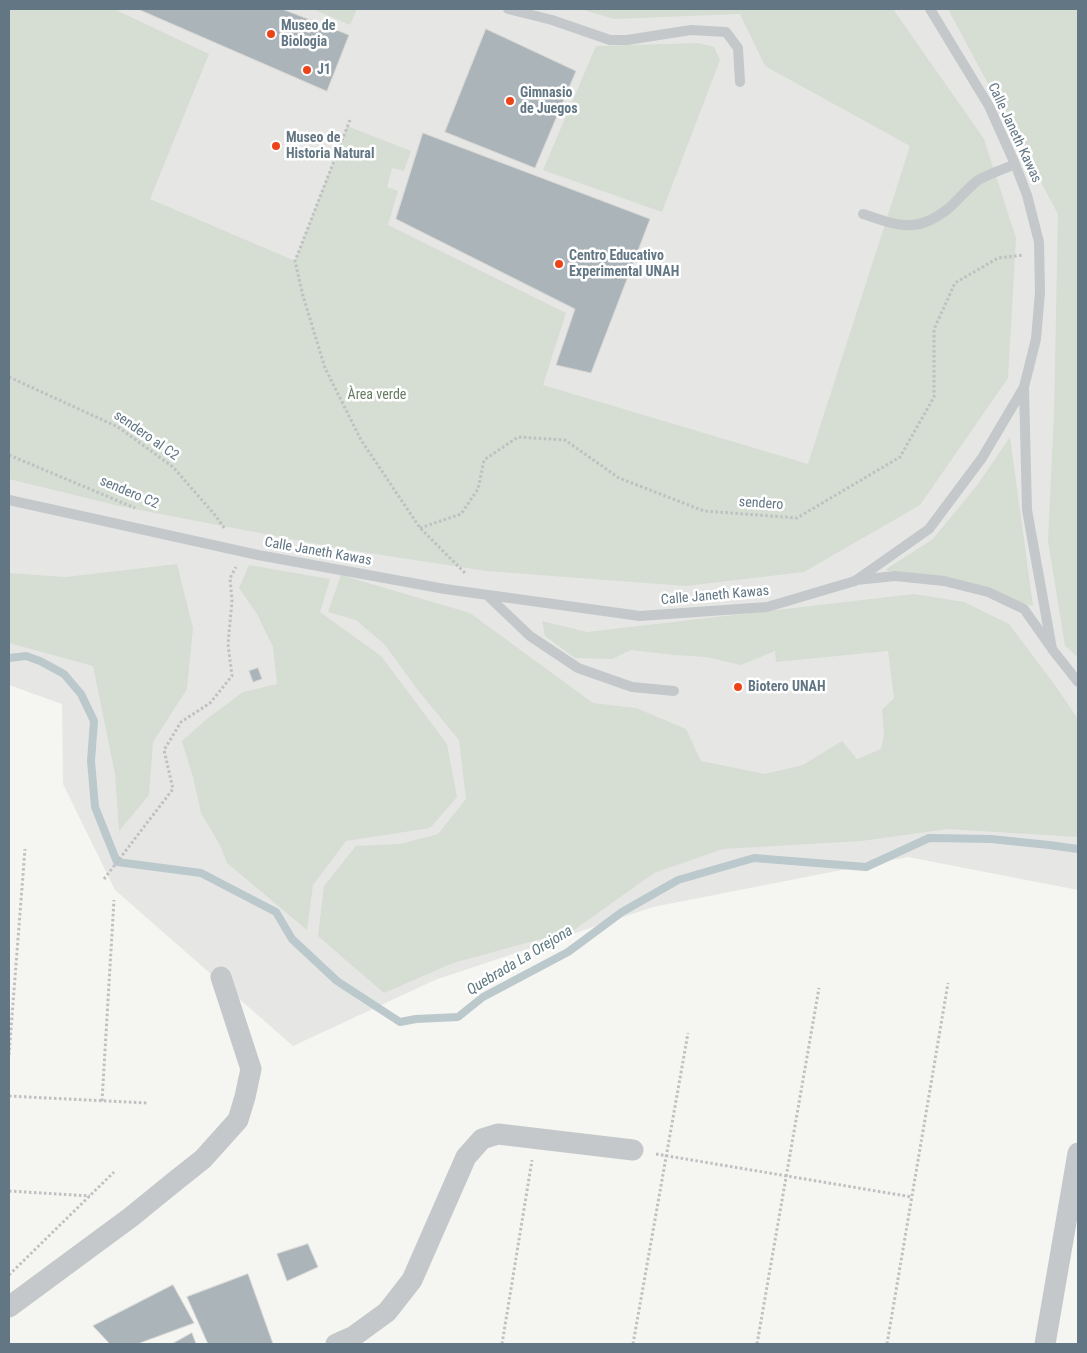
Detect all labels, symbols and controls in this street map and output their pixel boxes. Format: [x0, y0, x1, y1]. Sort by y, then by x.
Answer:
place label: Museo de Biologia [281, 18, 335, 50]
marker: Museo de Biologia [265, 28, 277, 40]
place label: J1 [317, 62, 331, 78]
marker: J1 [301, 64, 313, 76]
street label: Calle Janeth Kawas [984, 80, 1044, 186]
place label: Gimnasio de Juegos [520, 85, 578, 118]
marker: Gimnasio de Juegos [504, 95, 516, 107]
place label: Museo de Historia Natural [286, 130, 374, 162]
marker: Museo de Historia Natural [270, 140, 282, 152]
place label: Centro Educativo Experimental UNAH [569, 248, 679, 280]
marker: Centro Educativo Experimental UNAH [553, 258, 565, 270]
park label: Àrea verde [348, 387, 406, 403]
street label: sendero al C2 [110, 407, 182, 465]
street label: sendero C2 [97, 473, 161, 513]
street label: sendero [738, 494, 784, 514]
street label: Calle Janeth Kawas [263, 534, 373, 570]
street label: Calle Janeth Kawas [660, 583, 770, 609]
place label: Biotero UNAH [748, 679, 826, 695]
marker: Biotero UNAH [732, 681, 744, 693]
water label: Quebrada La Orejona [464, 922, 576, 1000]

